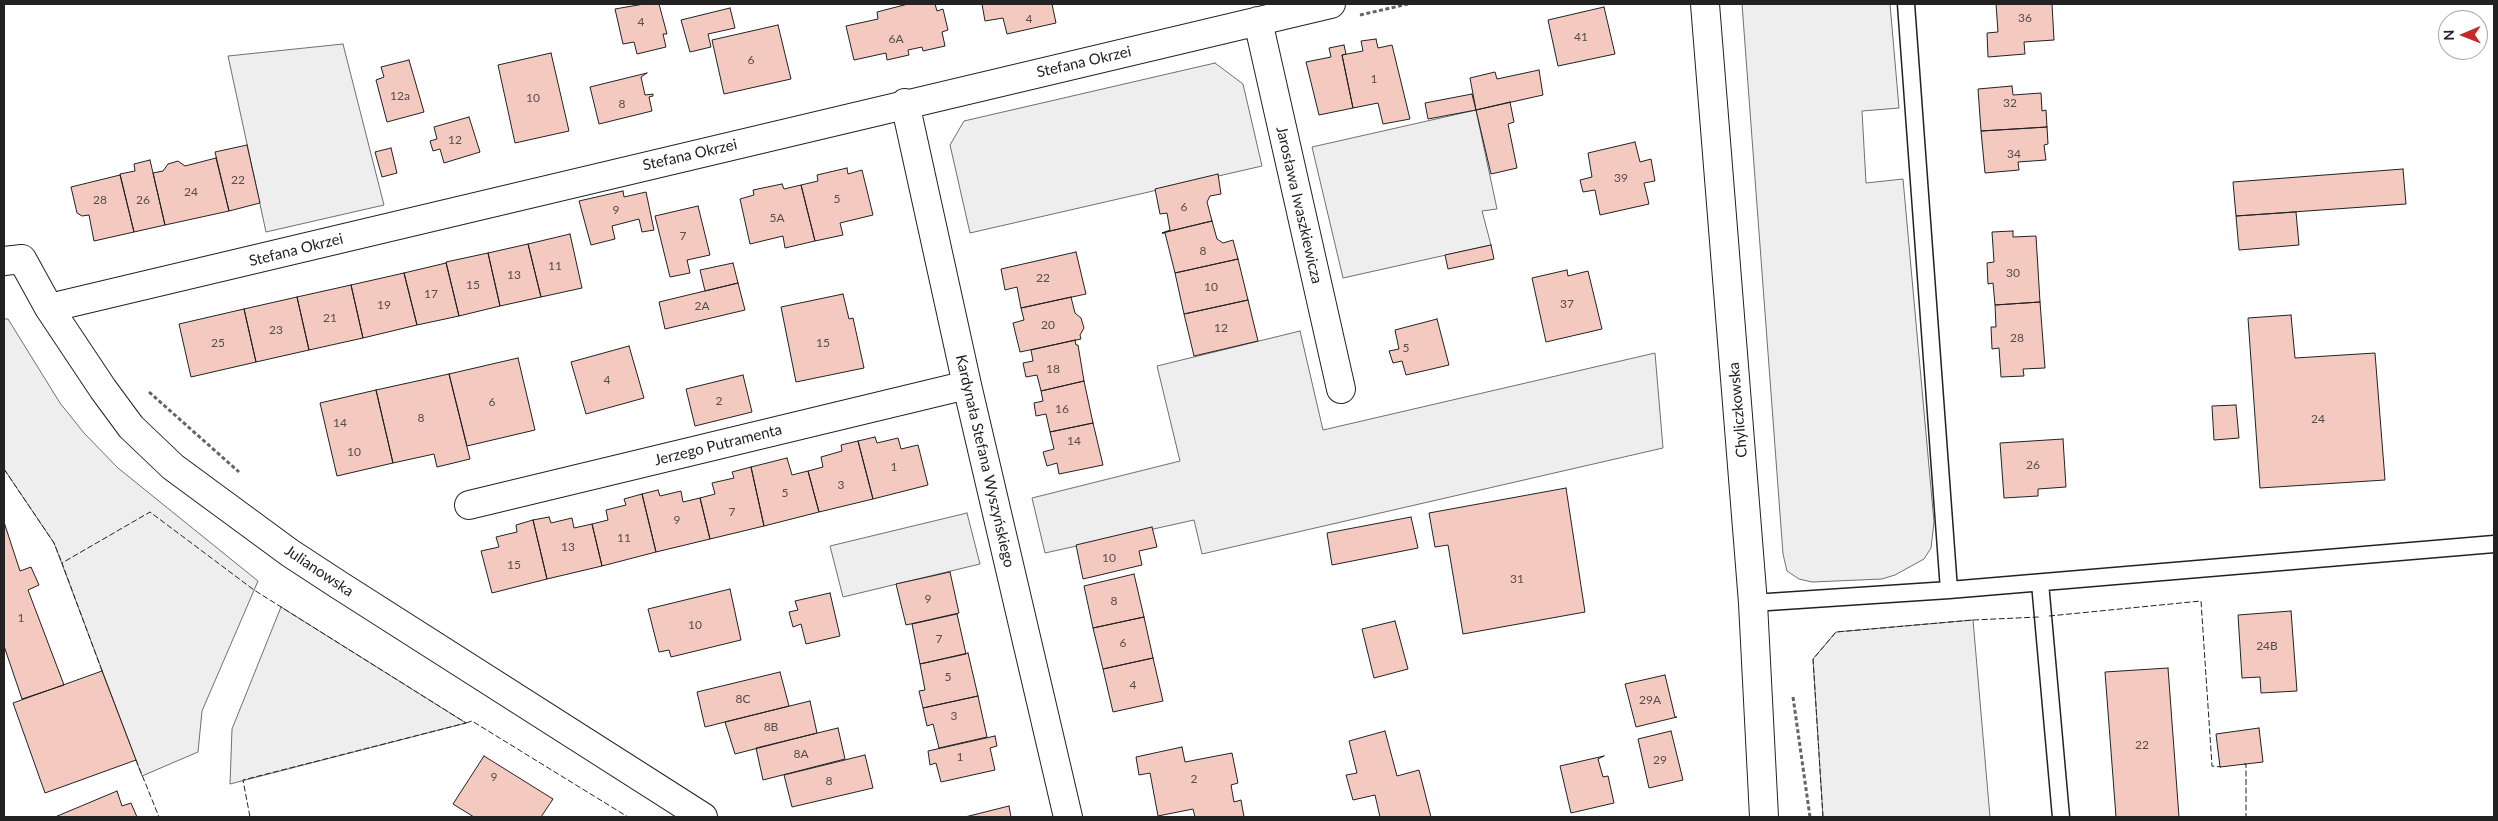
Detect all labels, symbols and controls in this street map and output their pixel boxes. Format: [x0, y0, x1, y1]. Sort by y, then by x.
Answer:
north arrow [2438, 10, 2488, 60]
house number: 36 [2018, 11, 2032, 25]
house number: 4 [1026, 12, 1032, 26]
house number: 4 [638, 15, 644, 29]
house number: 41 [1574, 30, 1588, 44]
text: N [2440, 30, 2457, 41]
house number: 6A [888, 32, 904, 46]
street label: Stefana Okrzei [1035, 42, 1133, 82]
house number: 6 [748, 53, 754, 67]
house number: 1 [1371, 72, 1377, 86]
house number: 12a [390, 89, 410, 103]
house number: 10 [526, 91, 540, 105]
house number: 32 [2003, 96, 2017, 110]
house number: 8 [619, 97, 625, 111]
street label: Jarosława Iwaszkiewicza [1272, 125, 1326, 285]
house number: 12 [448, 133, 462, 147]
street label: Stefana Okrzei [641, 135, 739, 175]
house number: 34 [2007, 147, 2021, 161]
house number: 39 [1614, 171, 1628, 185]
house number: 22 [231, 173, 245, 187]
house number: 24 [184, 185, 198, 199]
house number: 5 [834, 192, 840, 206]
house number: 28 [93, 193, 107, 207]
house number: 26 [136, 193, 150, 207]
house number: 6 [1181, 200, 1187, 214]
house number: 9 [613, 203, 619, 217]
house number: 5A [769, 211, 785, 225]
house number: 7 [680, 229, 686, 243]
street label: Stefana Okrzei [247, 230, 345, 270]
house number: 8 [1200, 244, 1206, 258]
house number: 11 [548, 259, 562, 273]
house number: 30 [2006, 266, 2020, 280]
house number: 13 [507, 268, 521, 282]
house number: 22 [1036, 271, 1050, 285]
house number: 15 [466, 278, 480, 292]
house number: 10 [1204, 280, 1218, 294]
house number: 17 [424, 287, 438, 301]
house number: 37 [1560, 297, 1574, 311]
house number: 19 [377, 298, 391, 312]
house number: 2A [694, 299, 710, 313]
house number: 21 [323, 311, 337, 325]
house number: 20 [1041, 318, 1055, 332]
house number: 12 [1214, 321, 1228, 335]
house number: 23 [269, 323, 283, 337]
house number: 28 [2010, 331, 2024, 345]
house number: 25 [211, 336, 225, 350]
house number: 15 [816, 336, 830, 350]
house number: 5 [1403, 341, 1409, 355]
street label: Kardynała Stefana Wyszyńskiego [952, 353, 1018, 569]
street label: Chyliczkowska [1725, 361, 1751, 459]
house number: 18 [1046, 362, 1060, 376]
house number: 4 [604, 373, 610, 387]
house number: 2 [716, 394, 722, 408]
house number: 6 [489, 395, 495, 409]
house number: 16 [1055, 402, 1069, 416]
house number: 8 [418, 411, 424, 425]
house number: 24 [2311, 412, 2325, 426]
house number: 14 [333, 416, 347, 430]
street label: Jerzego Putramenta [652, 420, 784, 470]
house number: 14 [1067, 434, 1081, 448]
house number: 10 [347, 445, 361, 459]
house number: 26 [2026, 458, 2040, 472]
house number: 1 [891, 460, 897, 474]
house number: 3 [838, 478, 844, 492]
house number: 5 [782, 486, 788, 500]
house number: 7 [729, 505, 735, 519]
house number: 9 [674, 513, 680, 527]
house number: 11 [617, 531, 631, 545]
house number: 13 [561, 540, 575, 554]
street label: Julianowska [281, 541, 357, 601]
house number: 10 [1102, 551, 1116, 565]
house number: 15 [507, 558, 521, 572]
house number: 31 [1510, 572, 1524, 586]
house number: 9 [925, 592, 931, 606]
house number: 8 [1111, 594, 1117, 608]
house number: 1 [18, 611, 24, 625]
house number: 10 [688, 618, 702, 632]
house number: 7 [936, 632, 942, 646]
house number: 6 [1120, 636, 1126, 650]
house number: 24B [2256, 639, 2278, 653]
house number: 5 [945, 670, 951, 684]
house number: 4 [1130, 678, 1136, 692]
house number: 8C [736, 692, 750, 706]
house number: 29A [1639, 693, 1661, 707]
house number: 3 [951, 709, 957, 723]
house number: 8B [764, 720, 778, 734]
house number: 22 [2135, 738, 2149, 752]
house number: 8A [793, 747, 809, 761]
house number: 1 [957, 750, 963, 764]
house number: 29 [1653, 753, 1667, 767]
house number: 9 [491, 770, 497, 784]
house number: 2 [1191, 772, 1197, 786]
house number: 8 [826, 774, 832, 788]

